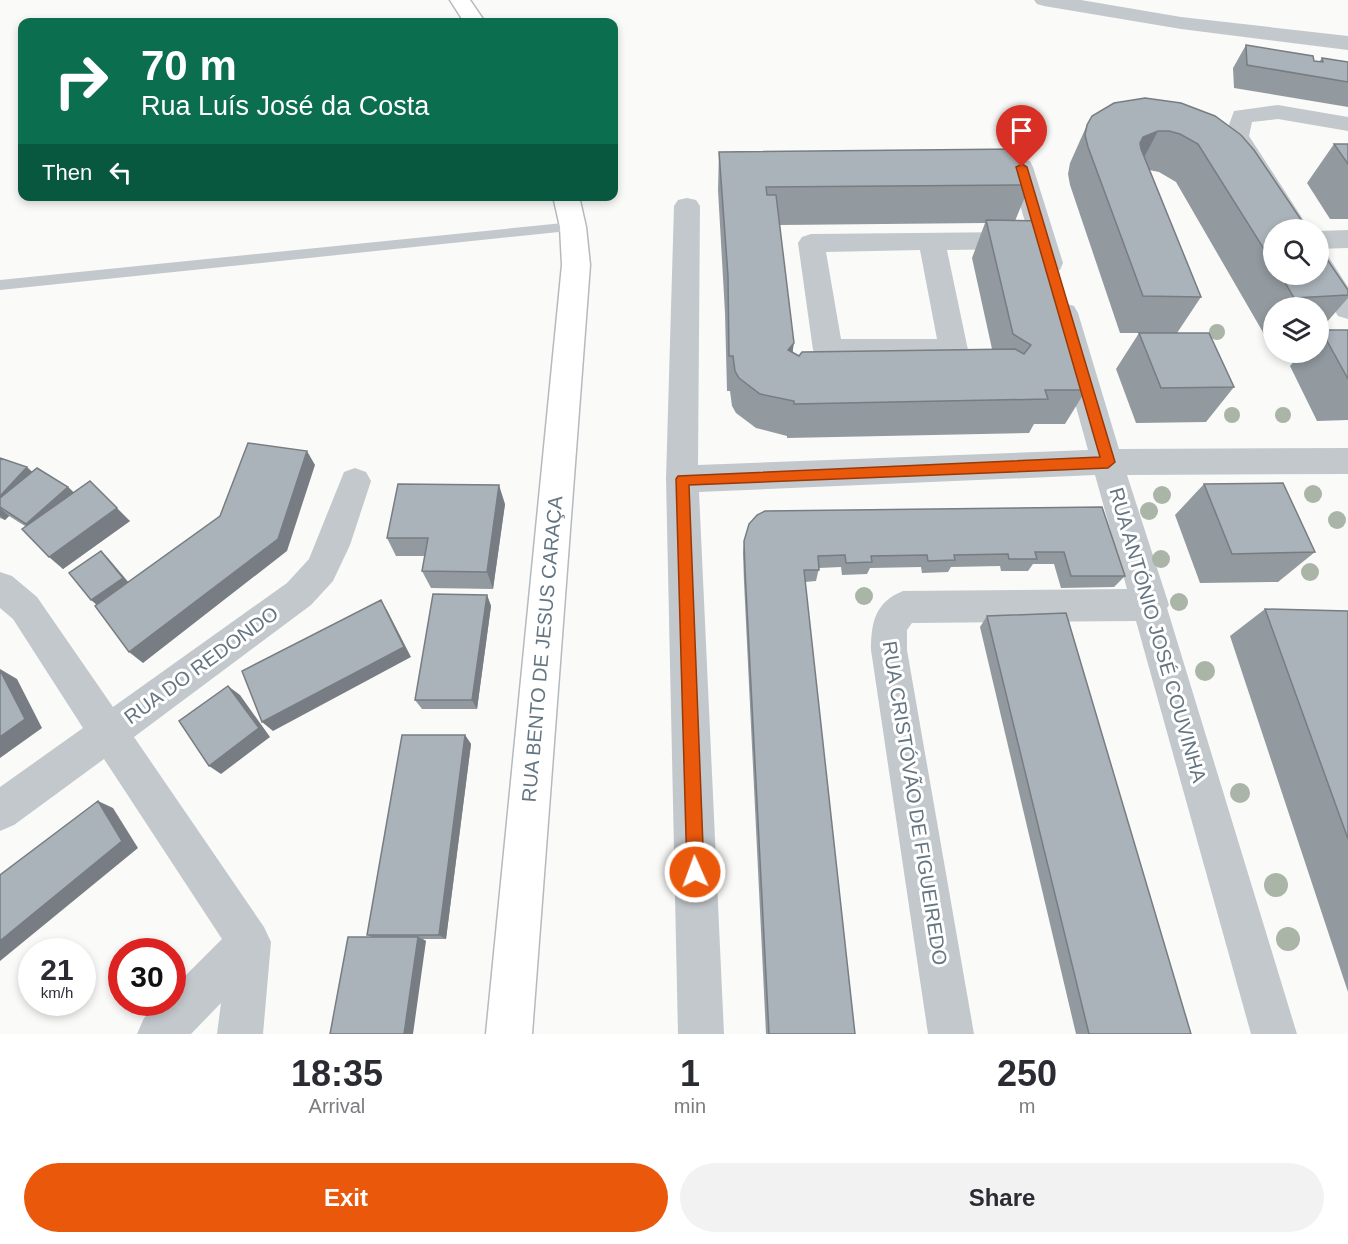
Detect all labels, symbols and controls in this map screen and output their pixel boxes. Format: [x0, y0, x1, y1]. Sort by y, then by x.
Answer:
icon: right [42, 42, 120, 120]
text: 70 m [141, 42, 237, 89]
text: Rua Luís José da Costa [141, 91, 429, 121]
pin [996, 105, 1047, 167]
icon: arrive [1005, 114, 1038, 147]
icon: left [104, 156, 137, 189]
text: Then [42, 160, 92, 185]
map controls [1263, 219, 1329, 363]
button: search [1263, 219, 1329, 285]
button: layers [1263, 297, 1329, 363]
street label: RUA ANTÓNIO JOSÉ COUVINHA [1105, 485, 1211, 786]
street label: RUA BENTO DE JESUS CARAÇA [518, 494, 566, 803]
street label: RUA DO REDONDO [120, 602, 282, 728]
street label: RUA CRISTÓVÃO DE FIGUEIREDO [878, 639, 952, 967]
position arrow [663, 840, 727, 904]
speed limit sign: 30 [108, 938, 186, 1016]
text: 21 [40, 953, 74, 986]
text: km/h [41, 984, 73, 1001]
text: 18:35 [291, 1053, 383, 1094]
text: 1 [680, 1053, 700, 1094]
text: 250 [997, 1053, 1057, 1094]
text: Arrival [309, 1095, 365, 1117]
text: min [674, 1095, 706, 1117]
text: m [1019, 1095, 1035, 1117]
button: Exit [24, 1163, 668, 1232]
button: Share [680, 1163, 1324, 1232]

